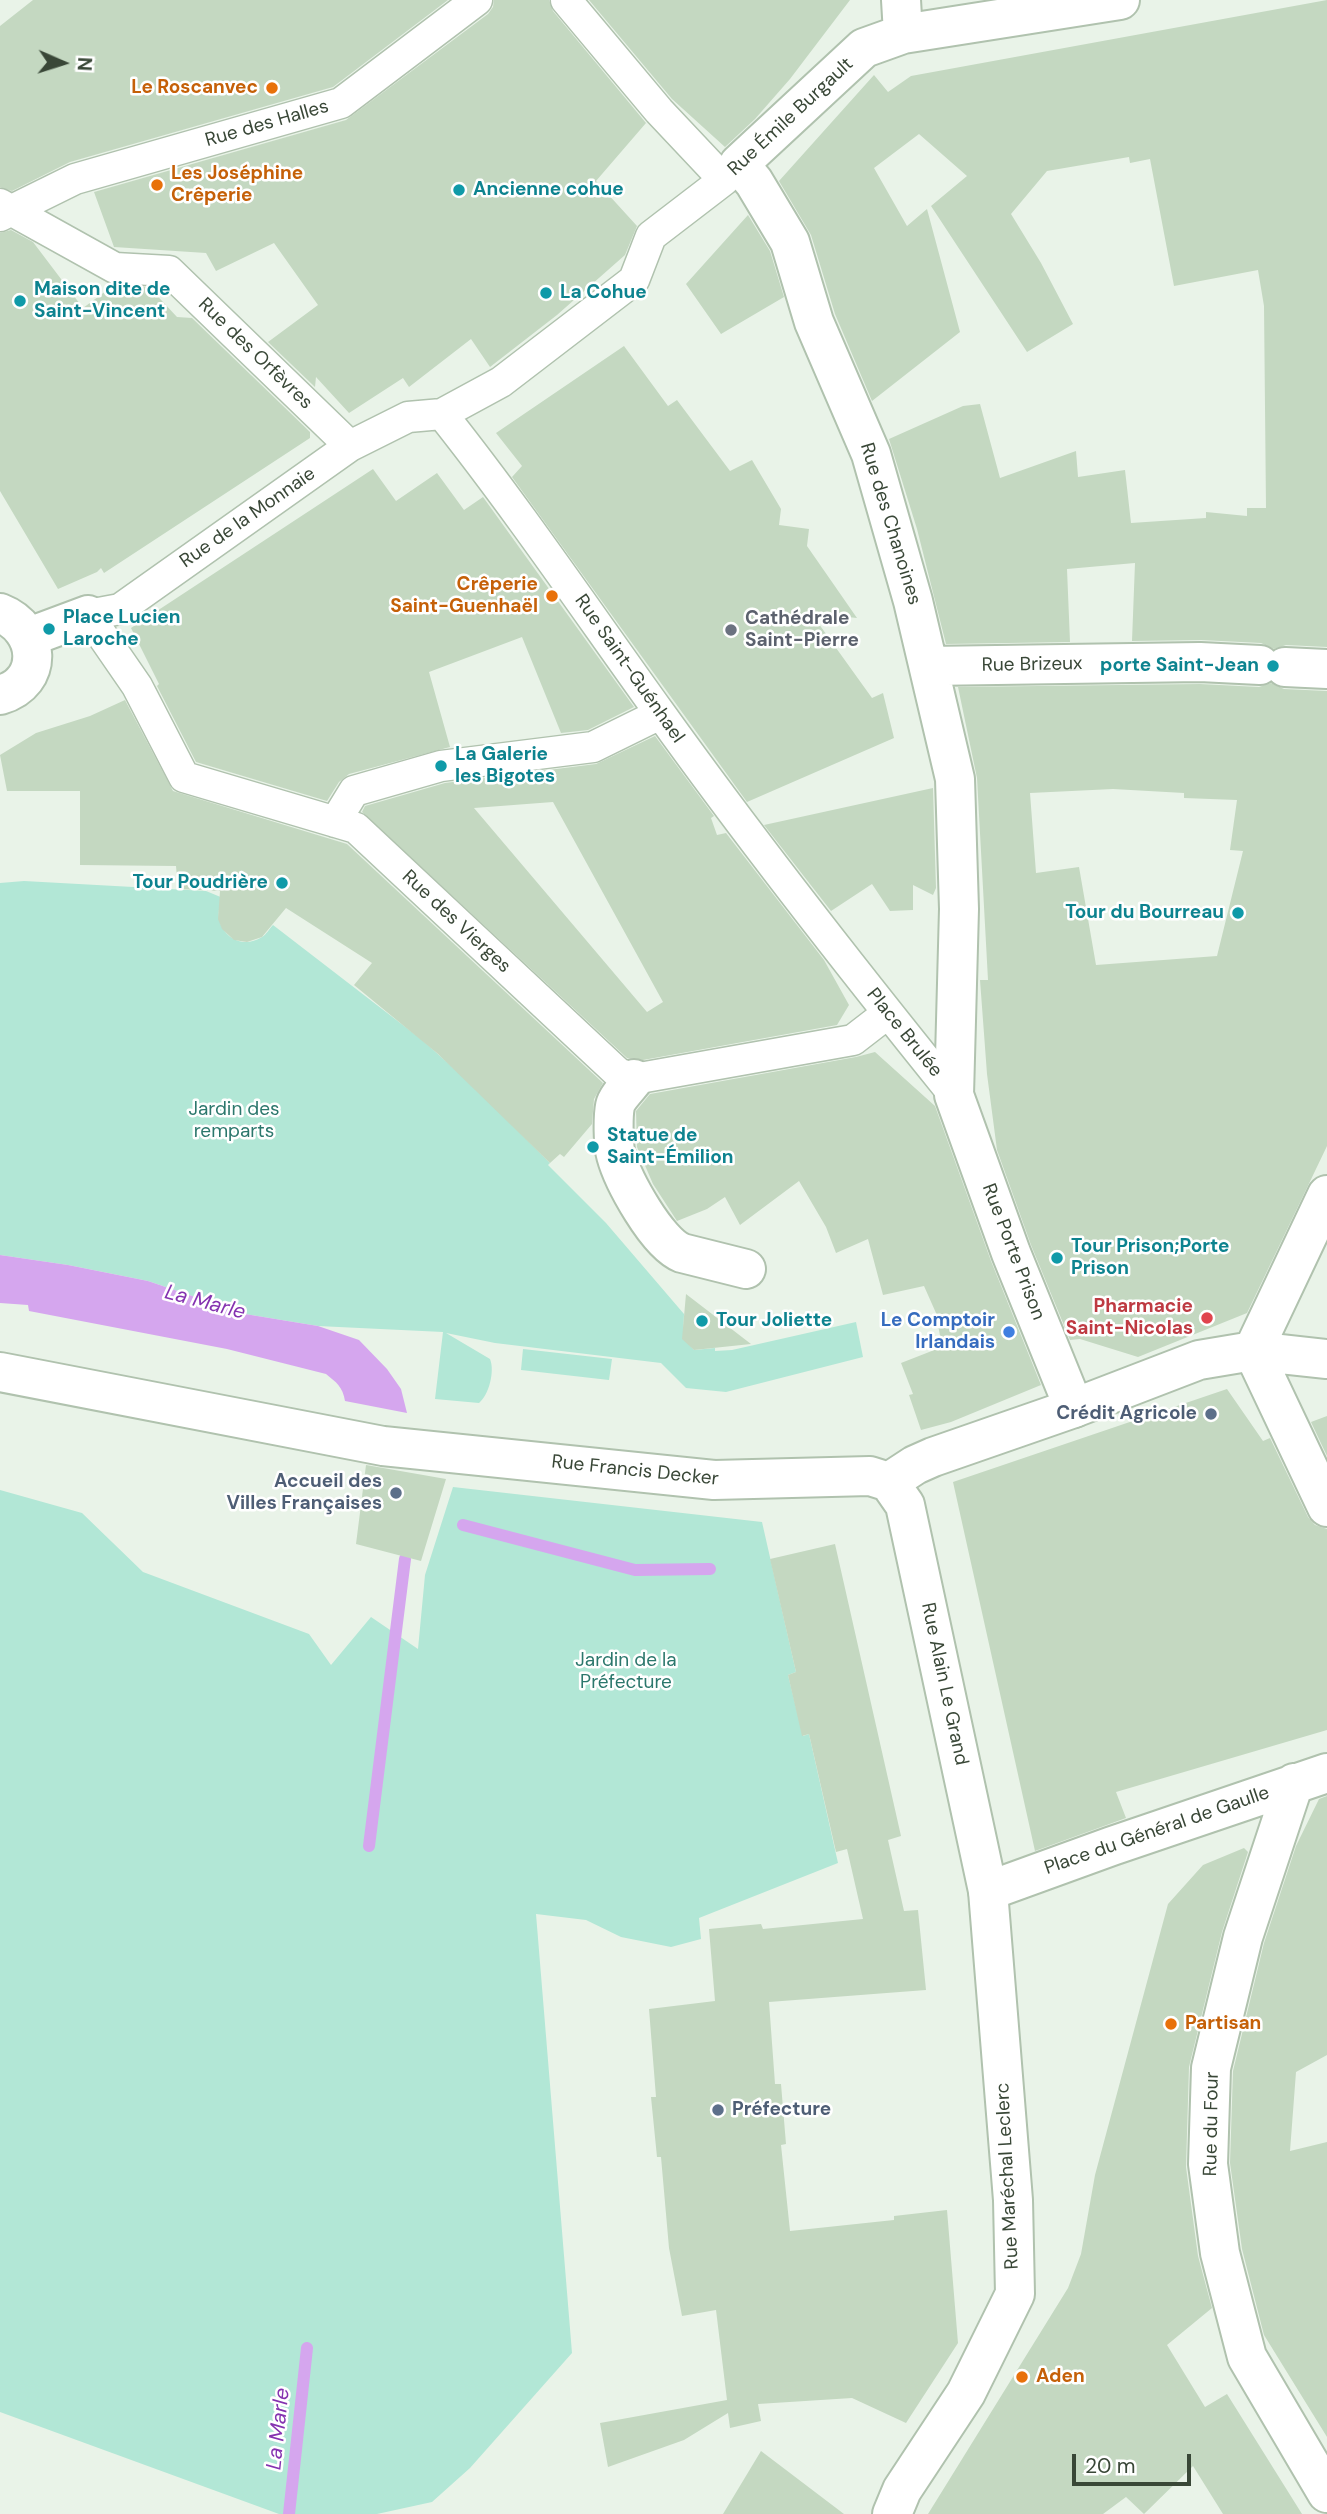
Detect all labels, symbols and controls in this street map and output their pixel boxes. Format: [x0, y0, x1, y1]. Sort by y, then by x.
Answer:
north arrow [28, 28, 98, 98]
street label: Rue Émile Burgault [724, 53, 858, 181]
text: N [72, 57, 97, 72]
place label: Le Roscanvec [131, 77, 258, 99]
marker: Le Roscanvec [264, 80, 280, 96]
street label: Rue des Halles [203, 95, 331, 153]
place label: Les Joséphine Crêperie [171, 163, 303, 207]
marker: Les Joséphine Crêperie [149, 177, 165, 193]
place label: Ancienne cohue [473, 179, 624, 201]
marker: Ancienne cohue [451, 182, 467, 198]
place label: Maison dite de Saint-Vincent [34, 279, 170, 323]
place label: La Cohue [560, 282, 647, 304]
marker: La Cohue [538, 285, 554, 301]
marker: Maison dite de Saint-Vincent [12, 293, 28, 309]
street label: Rue des Orfèvres [193, 294, 317, 414]
street label: Rue des Chanoines [855, 440, 925, 608]
street label: Rue de la Monnaie [176, 463, 320, 573]
place label: Crêperie Saint-Guenhaël [390, 574, 538, 618]
marker: Crêperie Saint-Guenhaël [544, 588, 560, 604]
street label: Rue Saint-Guénhael [569, 590, 689, 748]
place label: Place Lucien Laroche [63, 607, 181, 651]
place label: Cathédrale Saint-Pierre [745, 608, 859, 652]
marker: Place Lucien Laroche [41, 621, 57, 637]
marker: Cathédrale Saint-Pierre [723, 622, 739, 638]
street label: Rue Brizeux [981, 653, 1083, 677]
place label: porte Saint-Jean [1100, 655, 1259, 677]
marker: porte Saint-Jean [1265, 658, 1281, 674]
place label: La Galerie les Bigotes [455, 744, 555, 788]
marker: La Galerie les Bigotes [433, 758, 449, 774]
street label: Rue des Vierges [397, 866, 515, 978]
place label: Tour Poudrière [132, 872, 268, 894]
marker: Tour Poudrière [274, 875, 290, 891]
place label: Tour du Bourreau [1065, 902, 1224, 924]
marker: Tour du Bourreau [1230, 905, 1246, 921]
street label: Place Brulée [861, 984, 947, 1082]
park label: Jardin des remparts [188, 1099, 280, 1143]
place label: Statue de Saint-Émilion [607, 1125, 733, 1169]
marker: Statue de Saint-Émilion [585, 1139, 601, 1155]
street label: Rue Porte Prison [977, 1181, 1049, 1323]
place label: Tour Prison;Porte Prison [1071, 1236, 1229, 1280]
marker: Tour Prison;Porte Prison [1049, 1250, 1065, 1266]
water label: La Marle [162, 1280, 248, 1326]
place label: Pharmacie Saint-Nicolas [1066, 1296, 1193, 1340]
place label: Tour Joliette [716, 1310, 832, 1332]
place label: Le Comptoir Irlandais [881, 1310, 995, 1354]
marker: Pharmacie Saint-Nicolas [1199, 1310, 1215, 1326]
marker: Tour Joliette [694, 1313, 710, 1329]
marker: Le Comptoir Irlandais [1001, 1324, 1017, 1340]
place label: Crédit Agricole [1056, 1403, 1197, 1425]
marker: Crédit Agricole [1203, 1406, 1219, 1422]
street label: Rue Francis Decker [550, 1451, 720, 1491]
place label: Accueil des Villes Françaises [227, 1471, 382, 1515]
marker: Accueil des Villes Françaises [388, 1485, 404, 1501]
street label: Rue Alain Le Grand [916, 1601, 972, 1767]
park label: Jardin de la Préfecture [575, 1650, 677, 1694]
street label: Place du Général de Gaulle [1042, 1782, 1272, 1880]
place label: Partisan [1185, 2013, 1261, 2035]
marker: Partisan [1163, 2016, 1179, 2032]
street label: Rue du Four [1200, 2071, 1224, 2177]
street label: Rue Maréchal Leclerc [992, 2082, 1024, 2270]
place label: Préfecture [732, 2099, 831, 2121]
marker: Préfecture [710, 2102, 726, 2118]
place label: Aden [1036, 2366, 1085, 2388]
marker: Aden [1014, 2369, 1030, 2385]
water label: La Marle [262, 2387, 296, 2471]
scale bar [1075, 2440, 1194, 2484]
text: 20 m [1085, 2452, 1136, 2480]

